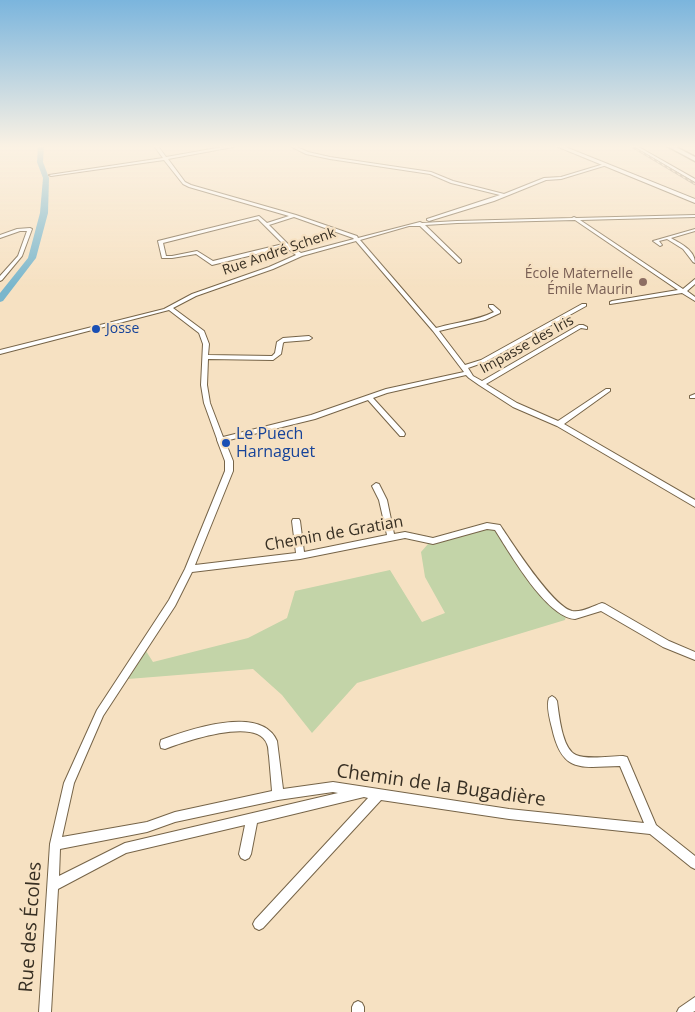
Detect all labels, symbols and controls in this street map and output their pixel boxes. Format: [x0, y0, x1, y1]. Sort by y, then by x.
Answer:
street label: Rue André Schenk [220, 225, 338, 279]
place label: École Maternelle Émile Maurin [525, 266, 633, 298]
marker: École Maternelle Émile Maurin [637, 276, 649, 288]
street label: Impasse des Iris [477, 312, 577, 378]
place label: Josse [106, 321, 139, 337]
marker: Josse [90, 323, 102, 335]
place label: Le Puech Harnaguet [236, 424, 315, 462]
marker: Le Puech Harnaguet [220, 437, 232, 449]
street label: Chemin de Gratian [263, 512, 405, 556]
street label: Chemin de la Bugadière [335, 760, 547, 812]
street label: Rue des Écoles [15, 861, 47, 993]

